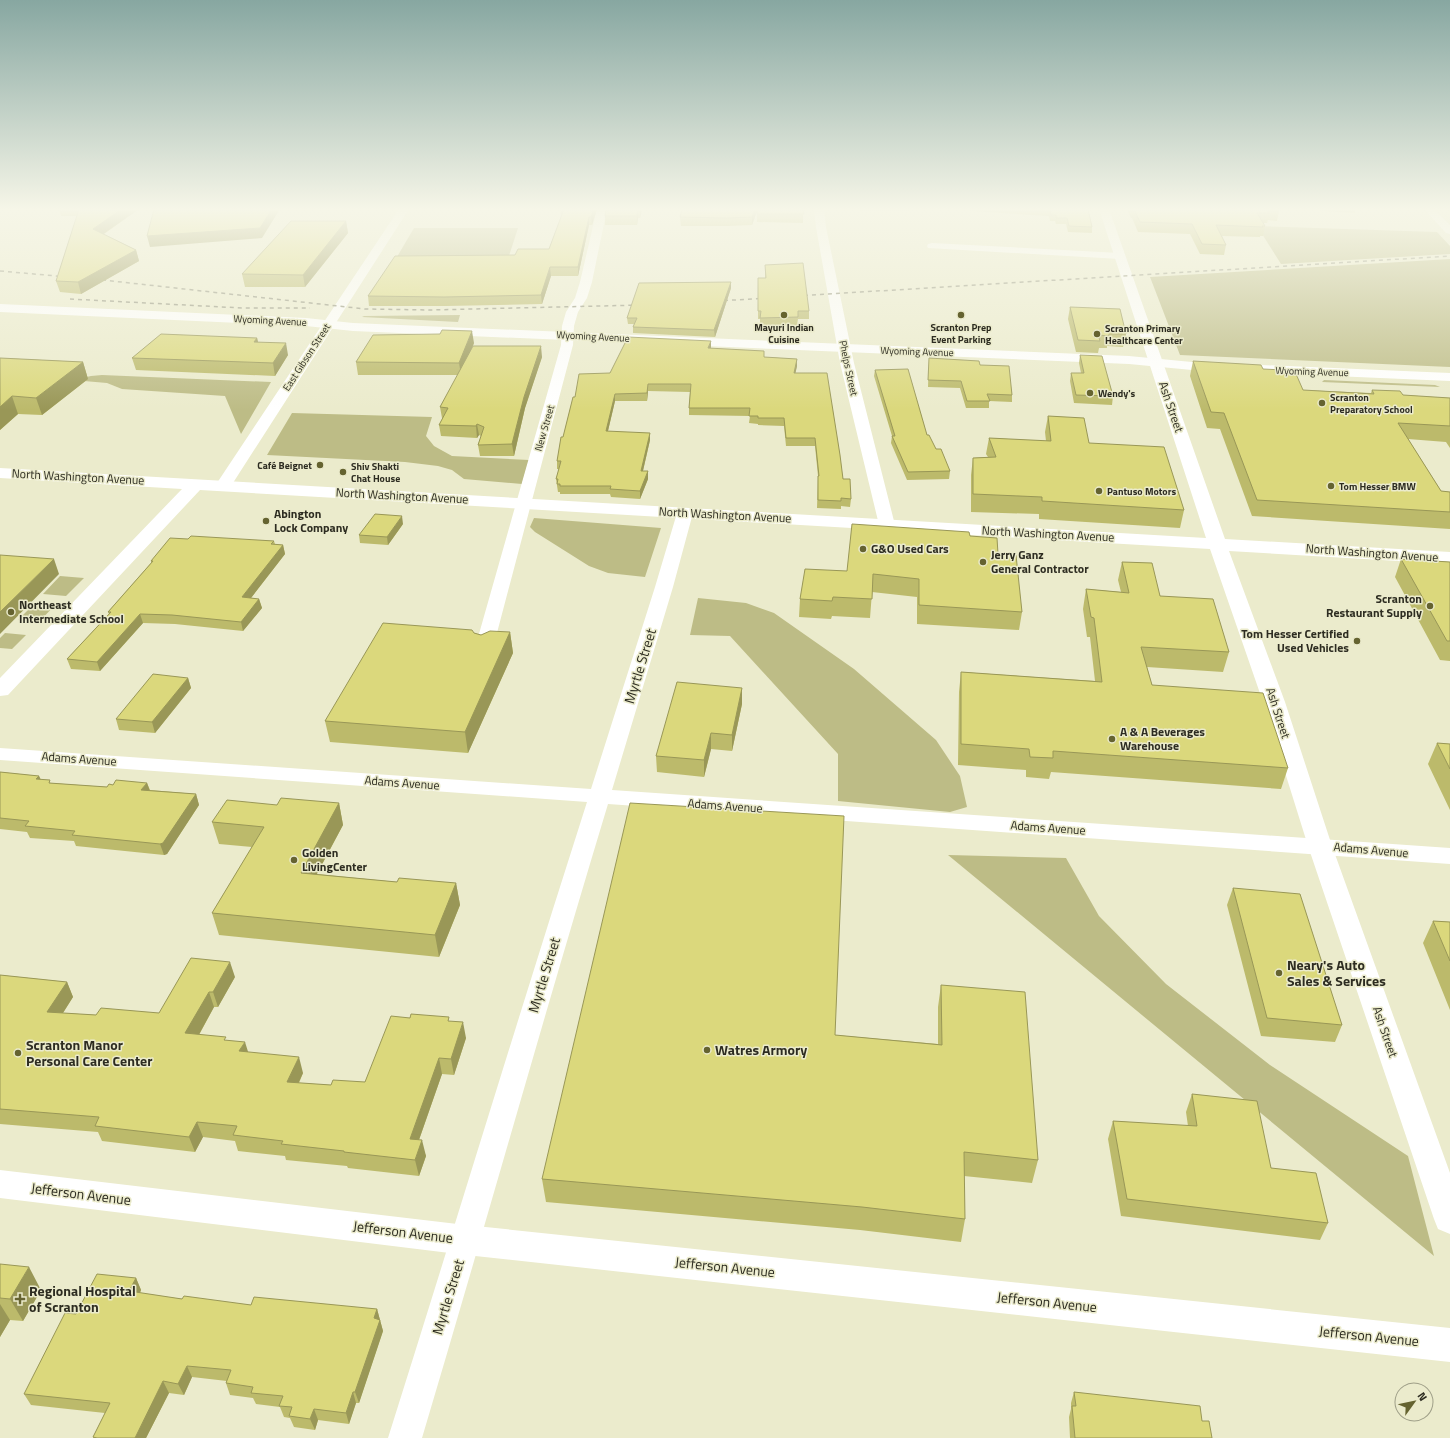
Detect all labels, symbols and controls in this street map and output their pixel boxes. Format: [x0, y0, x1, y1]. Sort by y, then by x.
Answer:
marker: Mayuri Indian Cuisine [779, 310, 789, 320]
marker: Scranton Prep Event Parking [956, 310, 966, 320]
street label: Wyoming Avenue [233, 311, 307, 330]
street label: East Gibson Street [279, 320, 334, 394]
place label: Mayuri Indian Cuisine [754, 320, 814, 347]
place label: Scranton Prep Event Parking [930, 320, 992, 347]
place label: Scranton Primary Healthcare Center [1105, 321, 1183, 348]
street label: Wyoming Avenue [556, 327, 630, 346]
marker: Scranton Primary Healthcare Center [1092, 329, 1102, 339]
street label: Phelps Street [835, 339, 862, 398]
street label: Wyoming Avenue [880, 343, 954, 360]
street label: Wyoming Avenue [1275, 363, 1349, 380]
street label: Ash Street [1154, 379, 1189, 436]
place label: Wendy's [1098, 386, 1136, 401]
marker: Wendy's [1085, 388, 1095, 398]
place label: Scranton Preparatory School [1330, 390, 1413, 417]
marker: Scranton Preparatory School [1317, 398, 1327, 408]
street label: New Street [531, 403, 558, 453]
place label: Café Beignet [257, 458, 312, 473]
place label: Shiv Shakti Chat House [351, 459, 400, 486]
marker: Café Beignet [315, 460, 325, 470]
street label: North Washington Avenue [11, 464, 145, 489]
marker: Shiv Shakti Chat House [338, 467, 348, 477]
place label: Tom Hesser BMW [1339, 479, 1416, 494]
marker: Tom Hesser BMW [1326, 481, 1336, 491]
street label: North Washington Avenue [335, 483, 469, 508]
place label: Pantuso Motors [1107, 484, 1176, 499]
marker: Pantuso Motors [1094, 486, 1104, 496]
street label: North Washington Avenue [658, 502, 792, 527]
place label: Abington Lock Company [274, 504, 348, 537]
marker: Abington Lock Company [261, 516, 271, 526]
street label: North Washington Avenue [981, 521, 1115, 546]
street label: North Washington Avenue [1305, 538, 1439, 567]
place label: G&O Used Cars [871, 539, 949, 558]
marker: G&O Used Cars [858, 544, 868, 554]
place label: Jerry Ganz General Contractor [991, 545, 1089, 578]
marker: Jerry Ganz General Contractor [978, 557, 988, 567]
place label: Scranton Restaurant Supply [1326, 589, 1422, 622]
place label: Northeast Intermediate School [19, 595, 124, 628]
marker: Scranton Restaurant Supply [1425, 601, 1435, 611]
marker: Northeast Intermediate School [6, 607, 16, 617]
place label: Tom Hesser Certified Used Vehicles [1241, 624, 1349, 657]
street label: Myrtle Street [618, 626, 661, 706]
marker: Tom Hesser Certified Used Vehicles [1352, 636, 1362, 646]
street label: Ash Street [1261, 685, 1296, 742]
place label: A & A Beverages Warehouse [1120, 722, 1205, 755]
marker: A & A Beverages Warehouse [1107, 734, 1117, 744]
street label: Adams Avenue [41, 746, 117, 771]
street label: Adams Avenue [364, 770, 440, 795]
street label: Adams Avenue [687, 793, 763, 818]
street label: Adams Avenue [1010, 815, 1086, 840]
street label: Adams Avenue [1333, 837, 1409, 862]
place label: Golden LivingCenter [302, 843, 368, 876]
marker: Golden LivingCenter [289, 855, 299, 865]
street label: Myrtle Street [522, 935, 565, 1015]
place label: Neary's Auto Sales & Services [1287, 954, 1386, 991]
marker: Neary's Auto Sales & Services [1274, 968, 1284, 978]
street label: Ash Street [1368, 1004, 1403, 1061]
place label: Scranton Manor Personal Care Center [26, 1034, 152, 1071]
place label: Watres Armory [715, 1039, 807, 1060]
marker: Watres Armory [702, 1045, 712, 1055]
marker: Scranton Manor Personal Care Center [13, 1048, 23, 1058]
street label: Jefferson Avenue [30, 1177, 132, 1210]
street label: Jefferson Avenue [352, 1215, 454, 1248]
street label: Jefferson Avenue [674, 1251, 776, 1282]
street label: Myrtle Street [426, 1257, 469, 1337]
place label: Regional Hospital of Scranton [29, 1280, 136, 1317]
street label: Jefferson Avenue [996, 1286, 1098, 1317]
marker: Regional Hospital of Scranton [14, 1293, 26, 1305]
street label: Jefferson Avenue [1318, 1320, 1420, 1351]
north arrow [1394, 1382, 1434, 1422]
text: N [1414, 1389, 1431, 1404]

